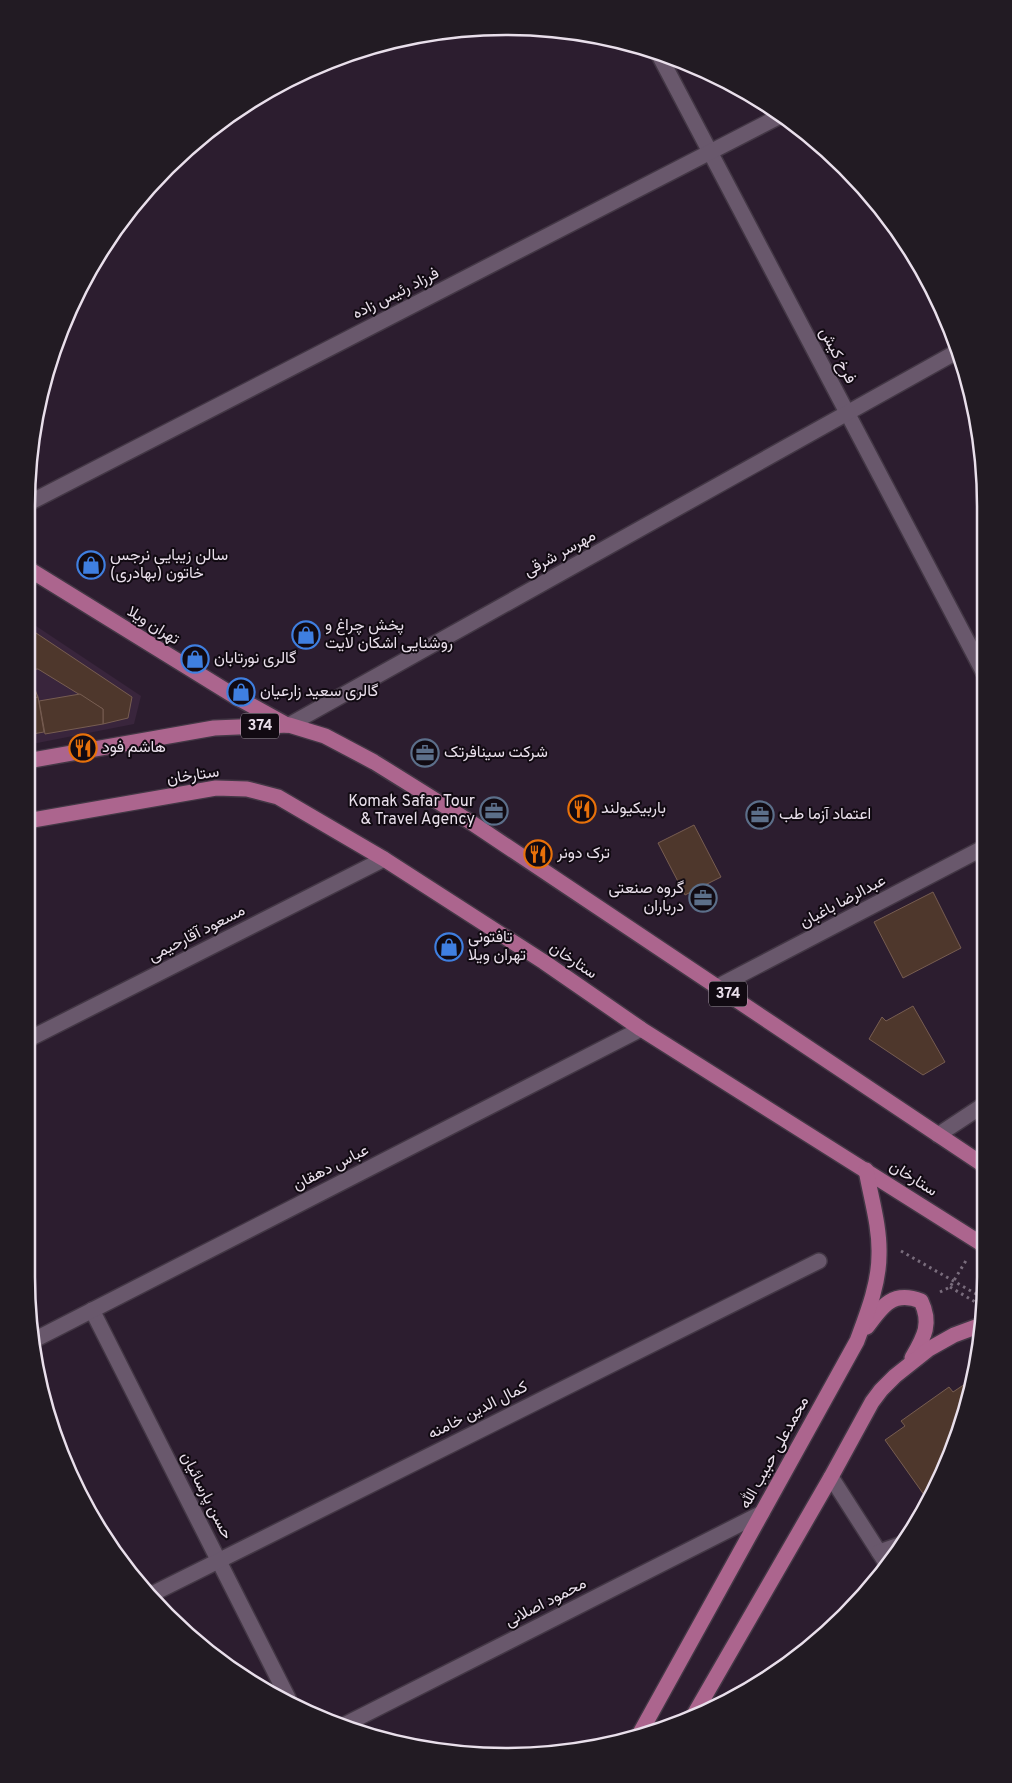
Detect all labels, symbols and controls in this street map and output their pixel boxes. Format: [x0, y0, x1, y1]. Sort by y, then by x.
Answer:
street label: فرزاد رئیس زاده [349, 264, 443, 324]
street label: فرخ کیش [814, 325, 860, 387]
street label: مهرسر شرقی [520, 526, 600, 582]
place label: سالن زیبایی نرجس خاتون (بهادری) [110, 546, 228, 584]
shop icon: سالن زیبایی نرجس خاتون (بهادری) [76, 550, 106, 580]
street label: تهران ویلا [123, 602, 183, 650]
place label: پخش چراغ و روشنایی اشکان لایت [325, 616, 453, 654]
shop icon: پخش چراغ و روشنایی اشکان لایت [291, 620, 321, 650]
shop icon: گالری نورتابان [180, 644, 210, 674]
place label: گالری نورتابان [214, 649, 296, 669]
shop icon: گالری سعید زارعیان [226, 677, 256, 707]
place label: گالری سعید زارعیان [260, 682, 378, 702]
road number: 374 [241, 714, 279, 738]
restaurant icon: هاشم فود [68, 733, 98, 763]
place label: هاشم فود [102, 738, 166, 758]
office icon: شرکت سینافرتک [410, 738, 440, 768]
place label: شرکت سینافرتک [444, 743, 548, 763]
street label: ستارخان [165, 762, 221, 790]
place label: Komak Safar Tour & Travel Agency [348, 792, 475, 830]
restaurant icon: باربیکیولند [567, 794, 597, 824]
office icon: Komak Safar Tour & Travel Agency [479, 796, 509, 826]
place label: باربیکیولند [601, 799, 666, 819]
office icon: اعتماد آزما طب [745, 800, 775, 830]
place label: اعتماد آزما طب [779, 805, 871, 825]
restaurant icon: ترک دونر [523, 839, 553, 869]
place label: ترک دونر [556, 844, 610, 864]
street label: عبدالرضا باغبان [796, 871, 890, 933]
place label: گروه صنعتی درباران [609, 879, 684, 917]
office icon: گروه صنعتی درباران [688, 883, 718, 913]
street label: مسعود آقارحیمی [145, 901, 249, 967]
place label: تافتونی تهران ویلا [468, 928, 526, 966]
shop icon: تافتونی تهران ویلا [434, 932, 464, 962]
street label: ستارخان [545, 938, 601, 984]
road number: 374 [709, 982, 747, 1006]
street label: عباس دهقان [290, 1140, 372, 1196]
street label: ستارخان [885, 1157, 941, 1201]
street label: کمال الدین خامنه [425, 1377, 531, 1445]
street label: محمدعلی حبیب الله [735, 1393, 814, 1513]
street label: حسن پارسائیان [175, 1449, 237, 1543]
street label: محمود اصلانی [502, 1574, 590, 1632]

